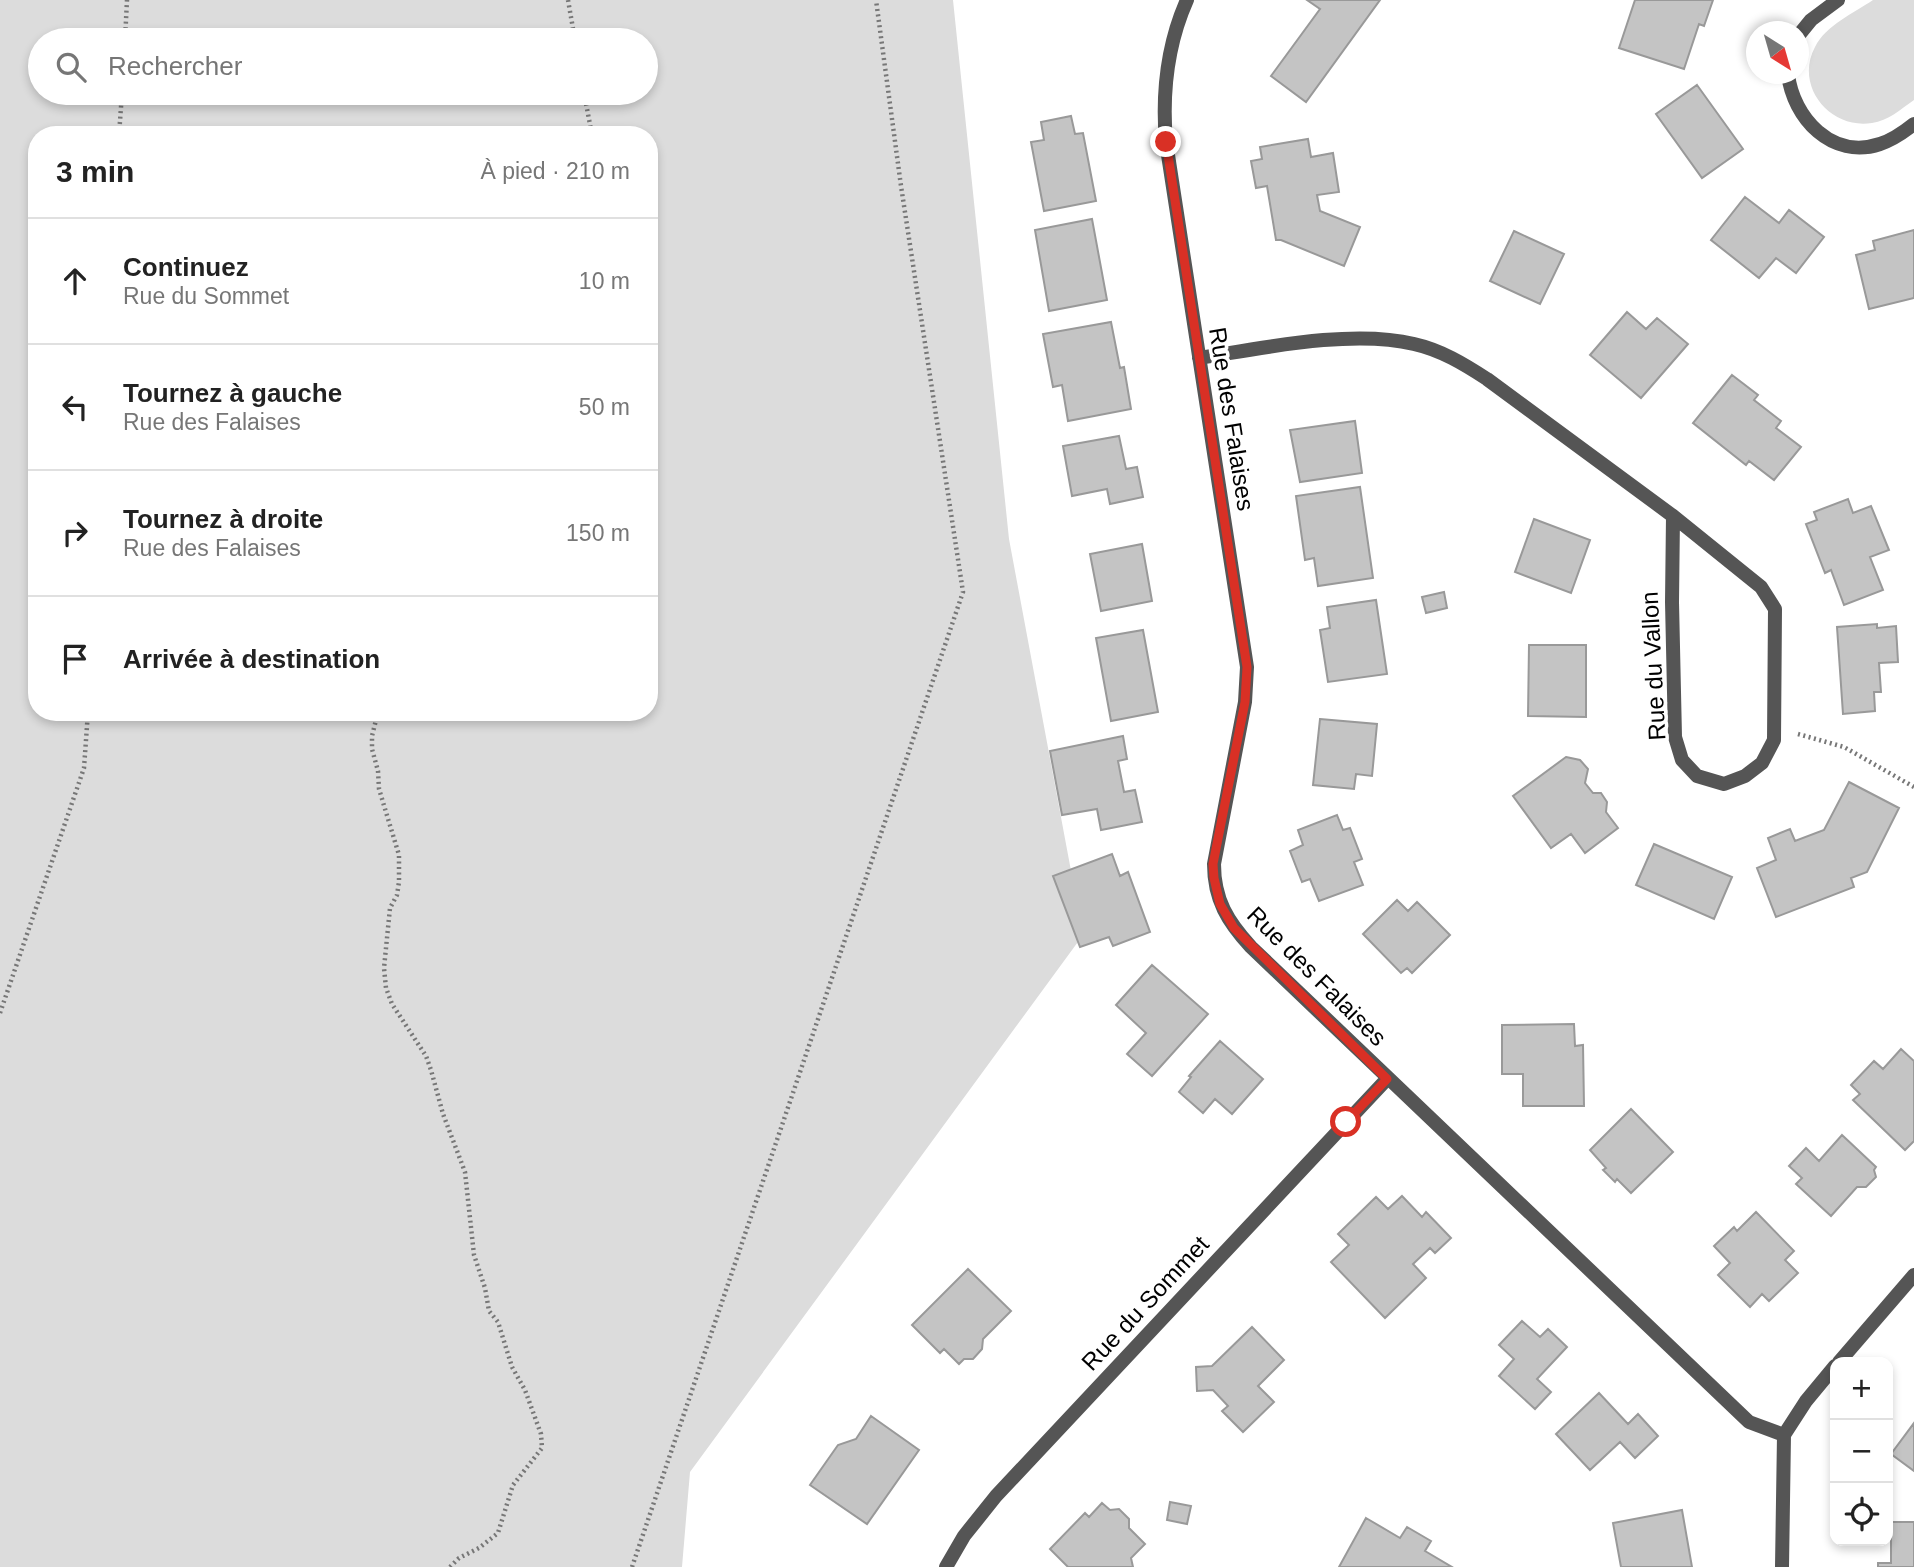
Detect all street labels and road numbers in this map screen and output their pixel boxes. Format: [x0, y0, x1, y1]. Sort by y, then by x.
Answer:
street label: Rue des Falaises [1204, 325, 1260, 513]
street label: Rue du Vallon [1636, 591, 1670, 741]
street label: Rue des Falaises [1242, 901, 1392, 1051]
street label: Rue du Sommet [1076, 1230, 1214, 1376]

